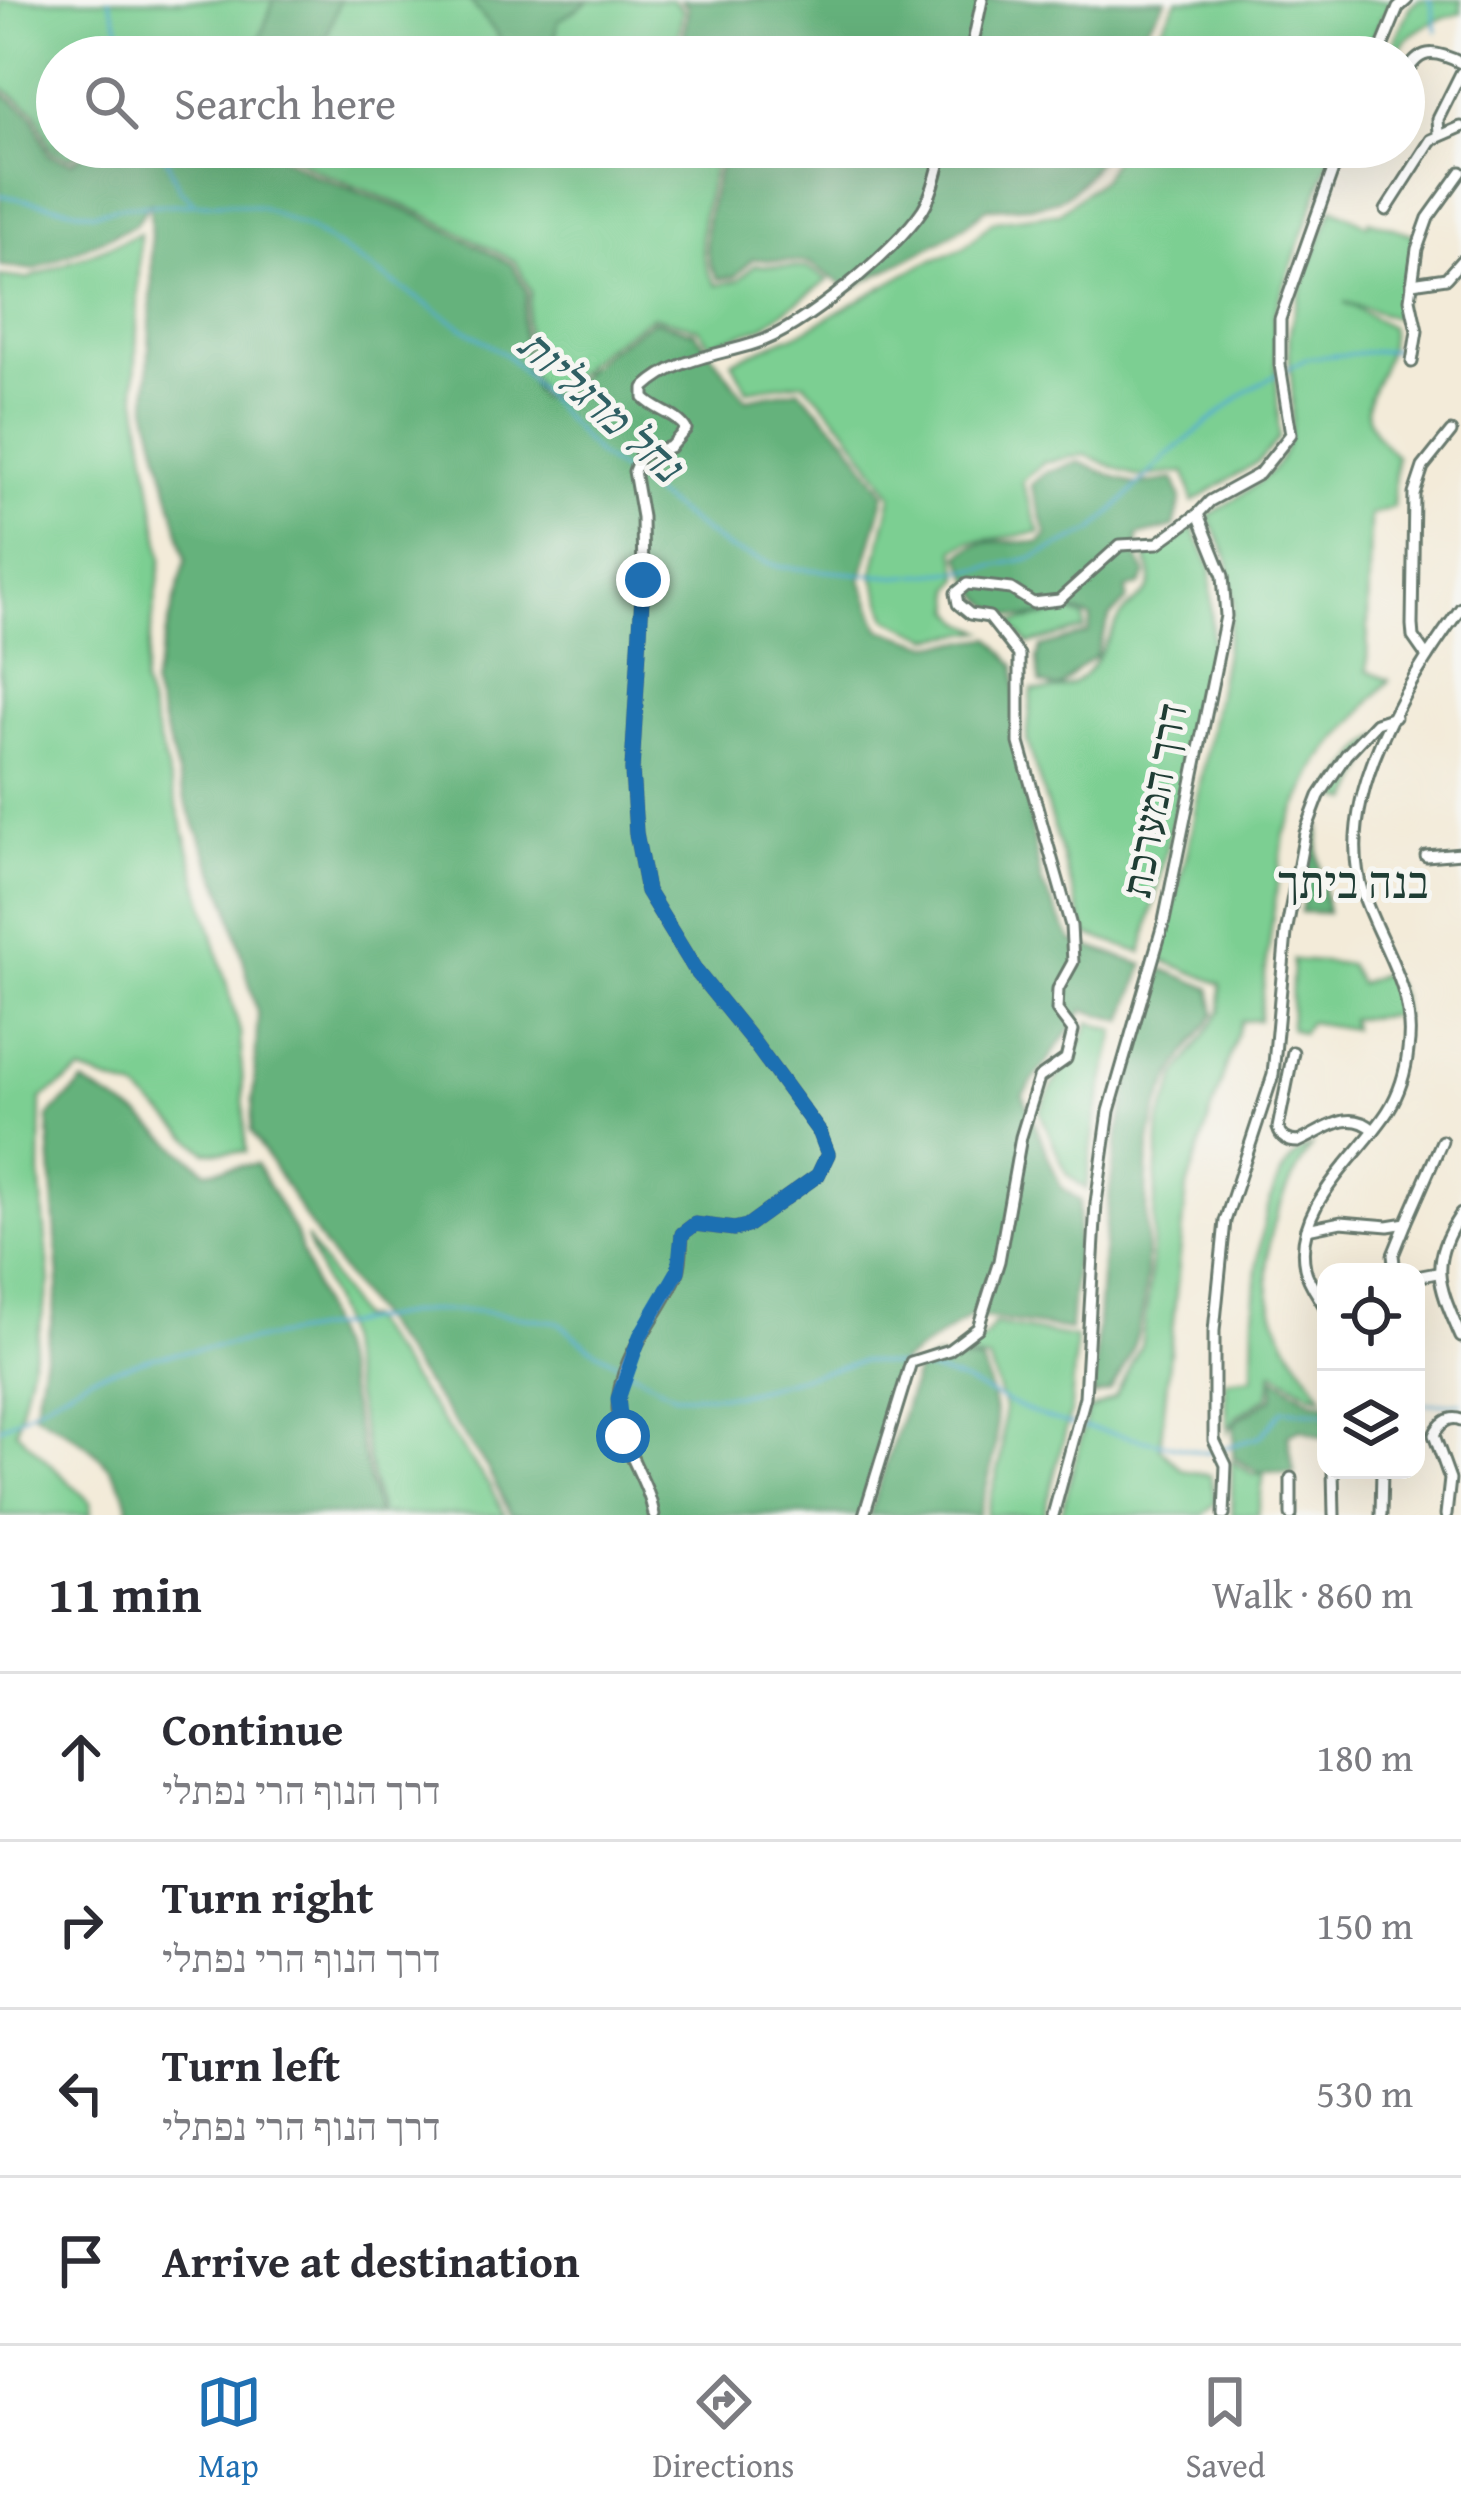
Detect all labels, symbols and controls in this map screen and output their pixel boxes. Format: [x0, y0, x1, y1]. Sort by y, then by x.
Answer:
search box [36, 36, 1425, 168]
icon: search [78, 69, 144, 135]
text: Search here [174, 70, 396, 135]
water label: נחל מרגליות [504, 312, 700, 498]
route end [616, 553, 670, 607]
street label: דרך המערכת [1104, 698, 1202, 902]
district label: בנה ביתך [1277, 849, 1429, 914]
map controls [1317, 1263, 1425, 1479]
button: locate [1317, 1263, 1425, 1371]
button: layers [1317, 1371, 1425, 1479]
route start [596, 1409, 650, 1463]
text: 11 min [48, 1556, 202, 1631]
text: Walk · 860 m [1212, 1565, 1413, 1622]
text: Continue [162, 1696, 343, 1761]
icon: ahead [48, 1724, 114, 1790]
text: 180 m [1316, 1728, 1413, 1785]
text: דרך הנוף הרי נפתלי [162, 1761, 440, 1818]
text: Turn right [162, 1864, 374, 1929]
icon: right [48, 1892, 114, 1958]
text: 150 m [1316, 1896, 1413, 1953]
text: דרך הנוף הרי נפתלי [162, 1929, 440, 1986]
text: Turn left [162, 2032, 340, 2097]
icon: left [48, 2060, 114, 2126]
text: 530 m [1316, 2064, 1413, 2121]
text: דרך הנוף הרי נפתלי [162, 2097, 440, 2154]
icon: arrive [48, 2228, 114, 2294]
text: Arrive at destination [162, 2228, 580, 2293]
tab: Map [196, 2369, 262, 2489]
tab: Directions [653, 2369, 794, 2489]
tab: Saved [1186, 2369, 1265, 2489]

